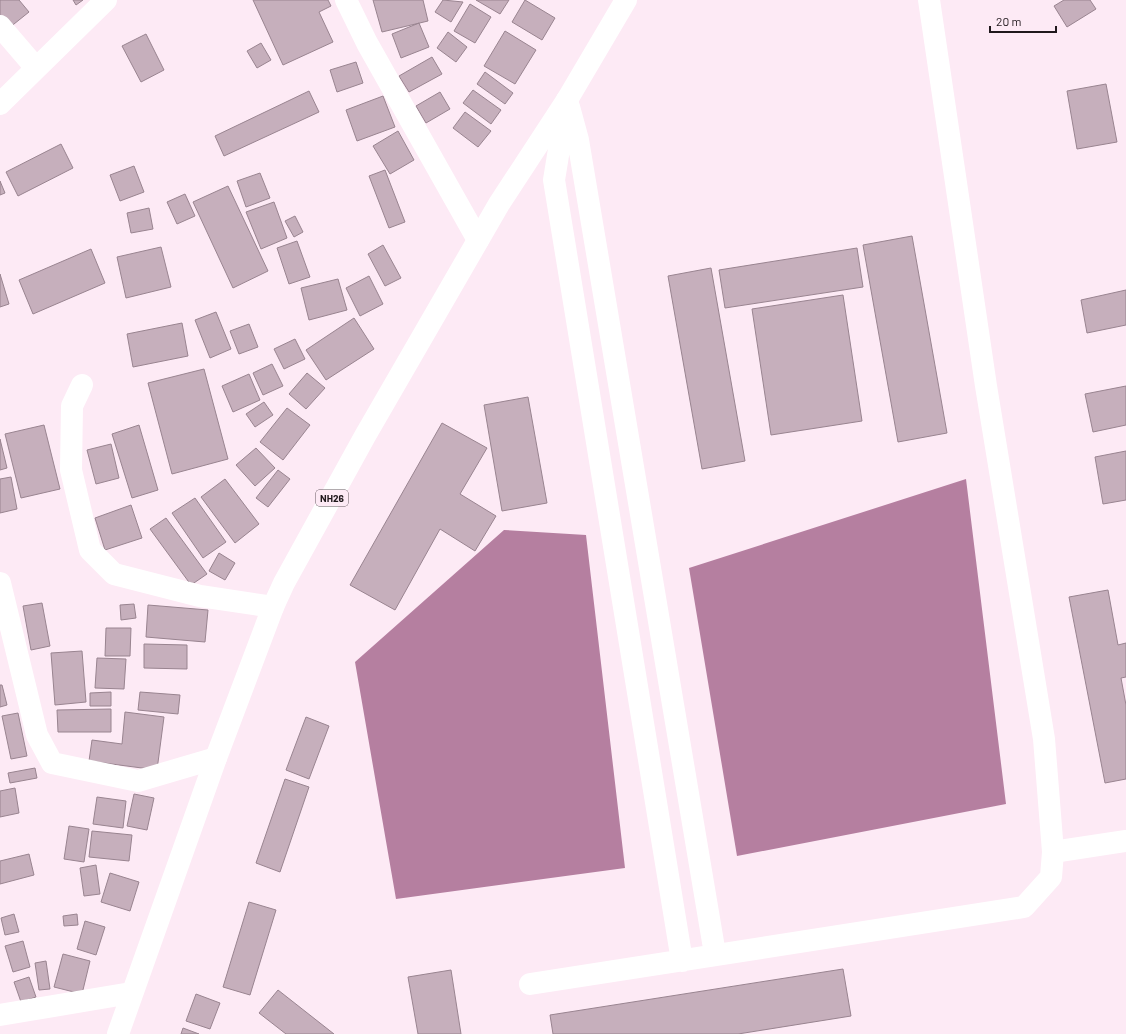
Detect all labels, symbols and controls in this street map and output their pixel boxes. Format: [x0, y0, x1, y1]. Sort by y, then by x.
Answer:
scale bar [990, 8, 1056, 34]
text: 20 m [996, 14, 1022, 28]
road number: NH26 [316, 490, 348, 506]

